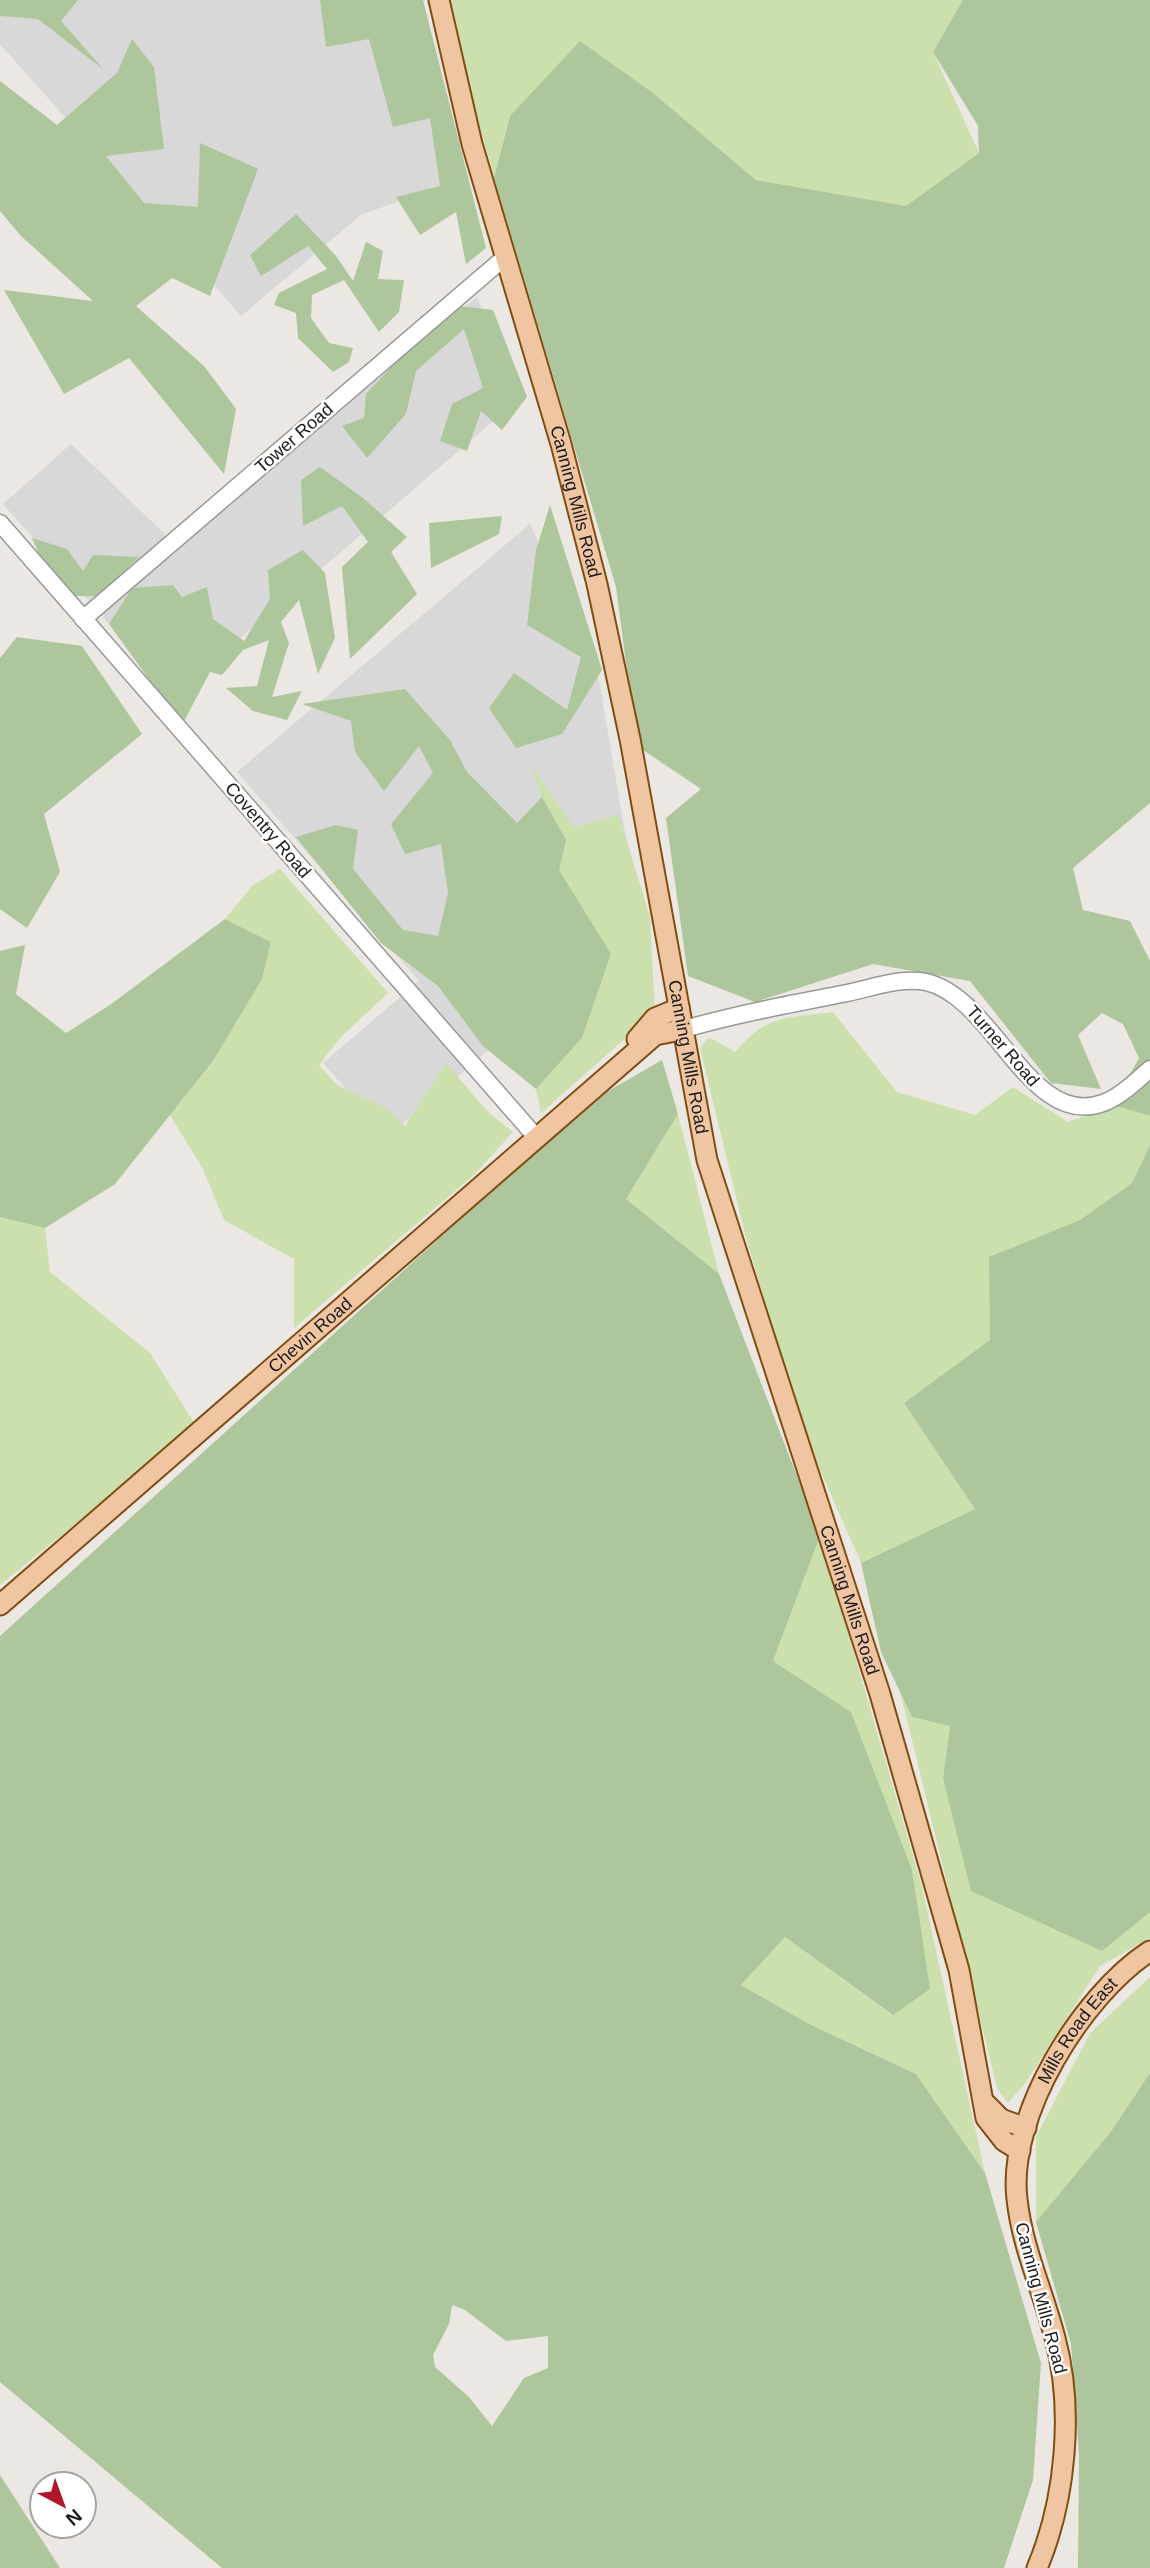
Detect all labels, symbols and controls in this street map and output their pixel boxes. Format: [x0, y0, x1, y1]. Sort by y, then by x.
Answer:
street label: Tower Road [251, 399, 337, 477]
street label: Canning Mills Road [546, 423, 605, 580]
street label: Coventry Road [221, 778, 315, 882]
street label: Canning Mills Road [664, 978, 712, 1136]
street label: Turner Road [963, 1002, 1043, 1090]
street label: Chevin Road [264, 1293, 356, 1377]
street label: Canning Mills Road [816, 1522, 883, 1677]
street label: Mills Road East [1034, 1974, 1121, 2087]
street label: Canning Mills Road [1011, 2220, 1071, 2376]
north arrow [28, 2470, 98, 2540]
text: N [62, 2505, 86, 2530]

